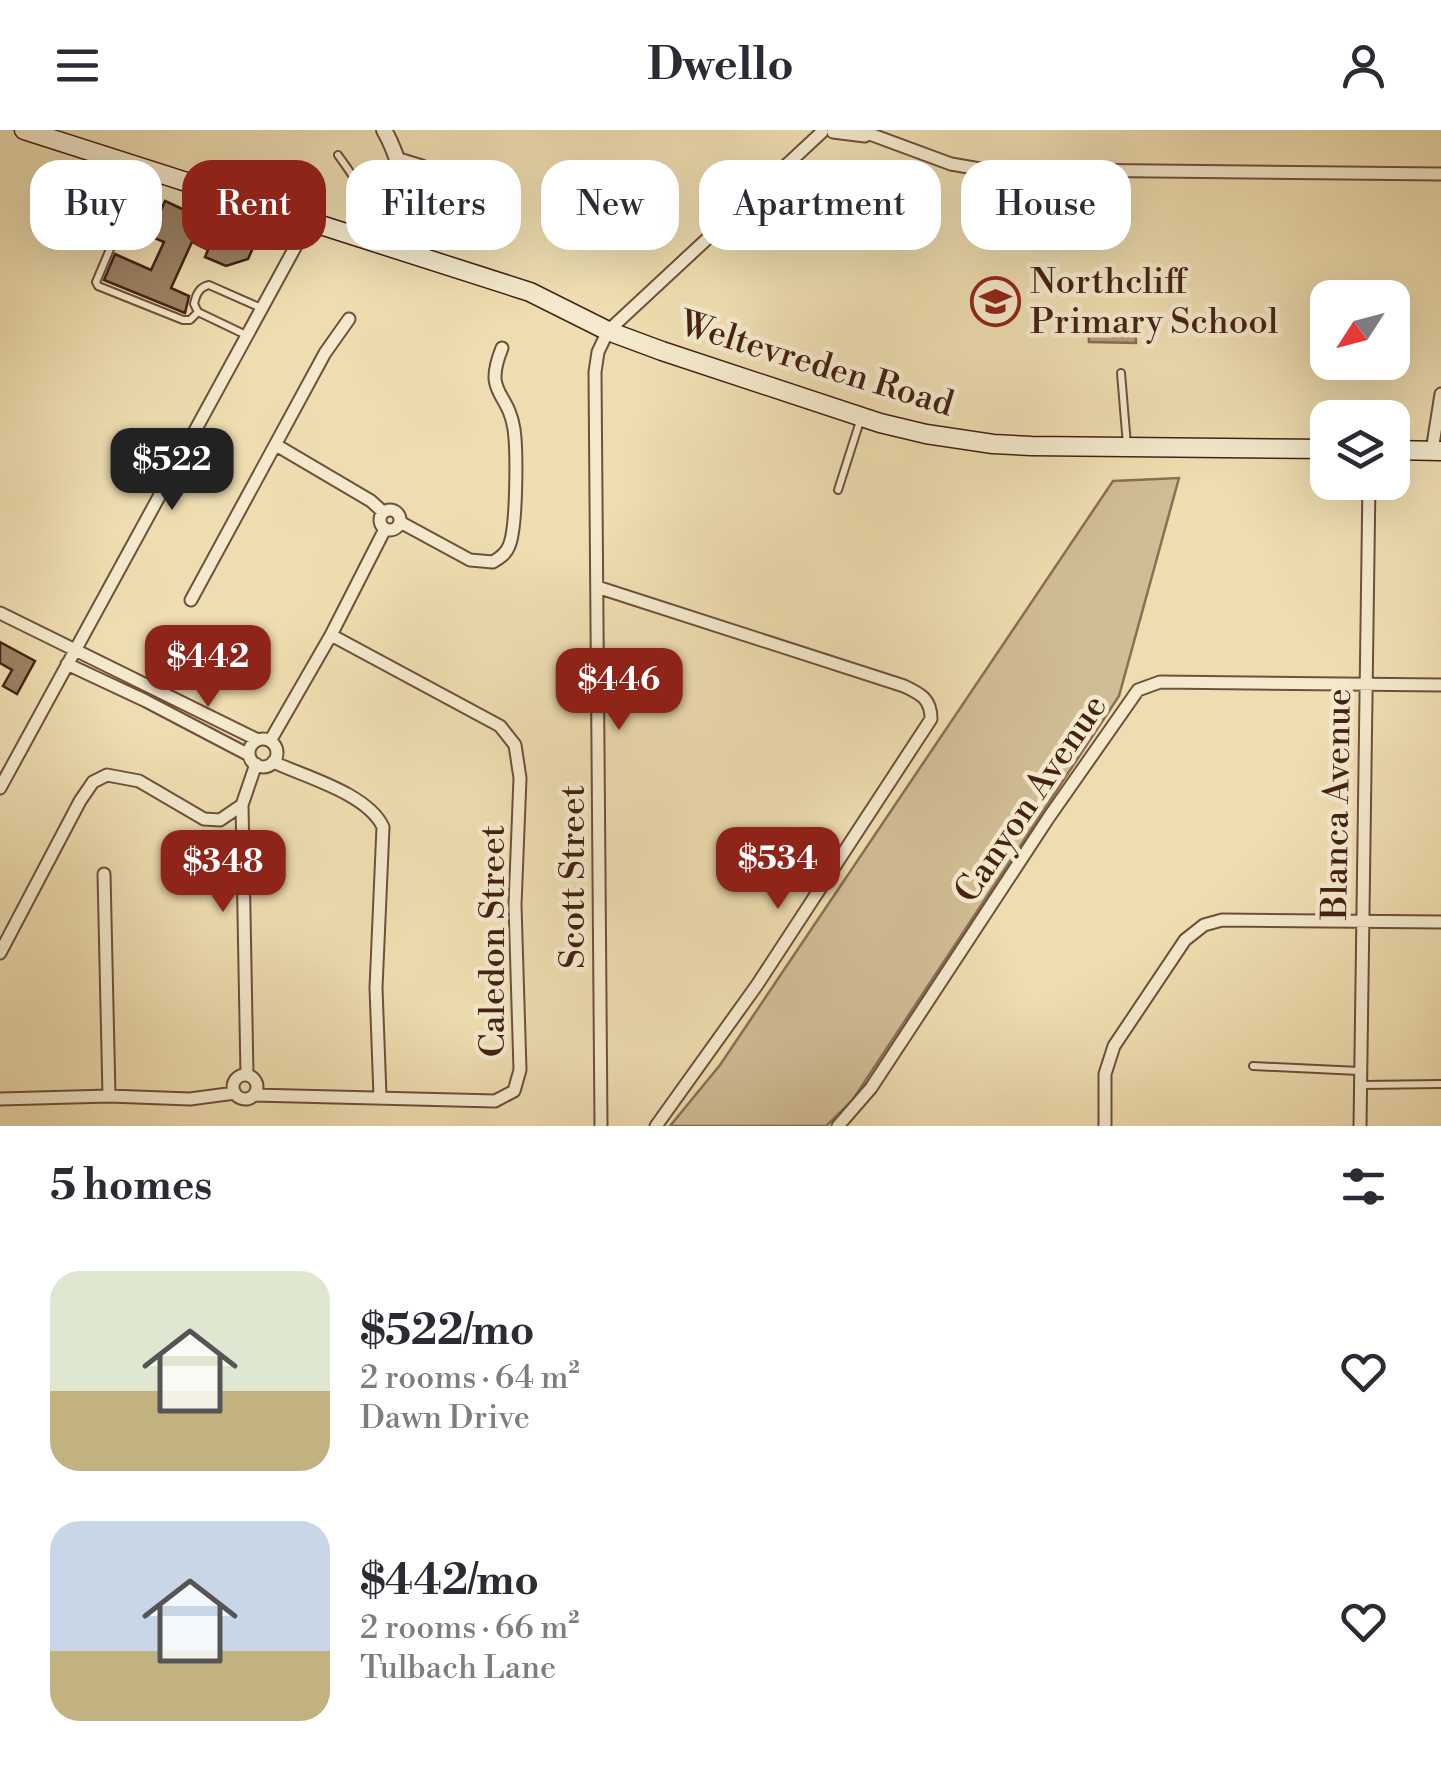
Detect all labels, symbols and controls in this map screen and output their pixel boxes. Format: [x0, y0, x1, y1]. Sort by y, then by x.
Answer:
text: Dwello [647, 37, 794, 94]
icon: menu [50, 38, 105, 93]
icon: person [1336, 38, 1391, 93]
chip: Buy [30, 160, 162, 250]
chip: Rent [182, 160, 326, 250]
chip: Filters [346, 160, 521, 250]
chip: New [541, 160, 679, 250]
chip: Apartment [699, 160, 941, 250]
chip: House [961, 160, 1131, 250]
place label: Northcliff Primary School [1030, 261, 1278, 344]
school or university icon: Northcliff Primary School [969, 275, 1021, 327]
north arrow [1310, 280, 1410, 380]
map controls [1310, 280, 1410, 500]
street label: Weltevreden Road [674, 302, 959, 427]
button: layers [1310, 400, 1410, 500]
pin: $522 [113, 428, 231, 513]
text: $522 [133, 440, 211, 480]
pin: $442 [149, 625, 267, 710]
text: $442 [167, 637, 249, 677]
pin: $446 [560, 648, 678, 733]
text: $446 [578, 660, 660, 700]
street label: Canyon Avenue [946, 687, 1117, 911]
street label: Blanca Avenue [1314, 688, 1361, 921]
street label: Scott Street [552, 785, 595, 969]
street label: Caledon Street [472, 825, 515, 1057]
pin: $534 [719, 827, 837, 912]
pin: $348 [164, 830, 282, 915]
text: $534 [738, 839, 818, 879]
text: $348 [183, 842, 263, 882]
icon: filters [1336, 1159, 1391, 1214]
text: 5 homes [50, 1160, 212, 1213]
text: $522/mo [360, 1305, 534, 1358]
icon: home [130, 1311, 250, 1431]
icon: heart [1336, 1344, 1391, 1399]
text: 2 rooms · 64 m² [360, 1358, 580, 1398]
text: Dawn Drive [360, 1398, 530, 1438]
text: $442/mo [360, 1555, 539, 1608]
icon: home [130, 1561, 250, 1681]
icon: heart [1336, 1594, 1391, 1649]
text: 2 rooms · 66 m² [360, 1608, 579, 1648]
text: Tulbach Lane [360, 1648, 556, 1688]

